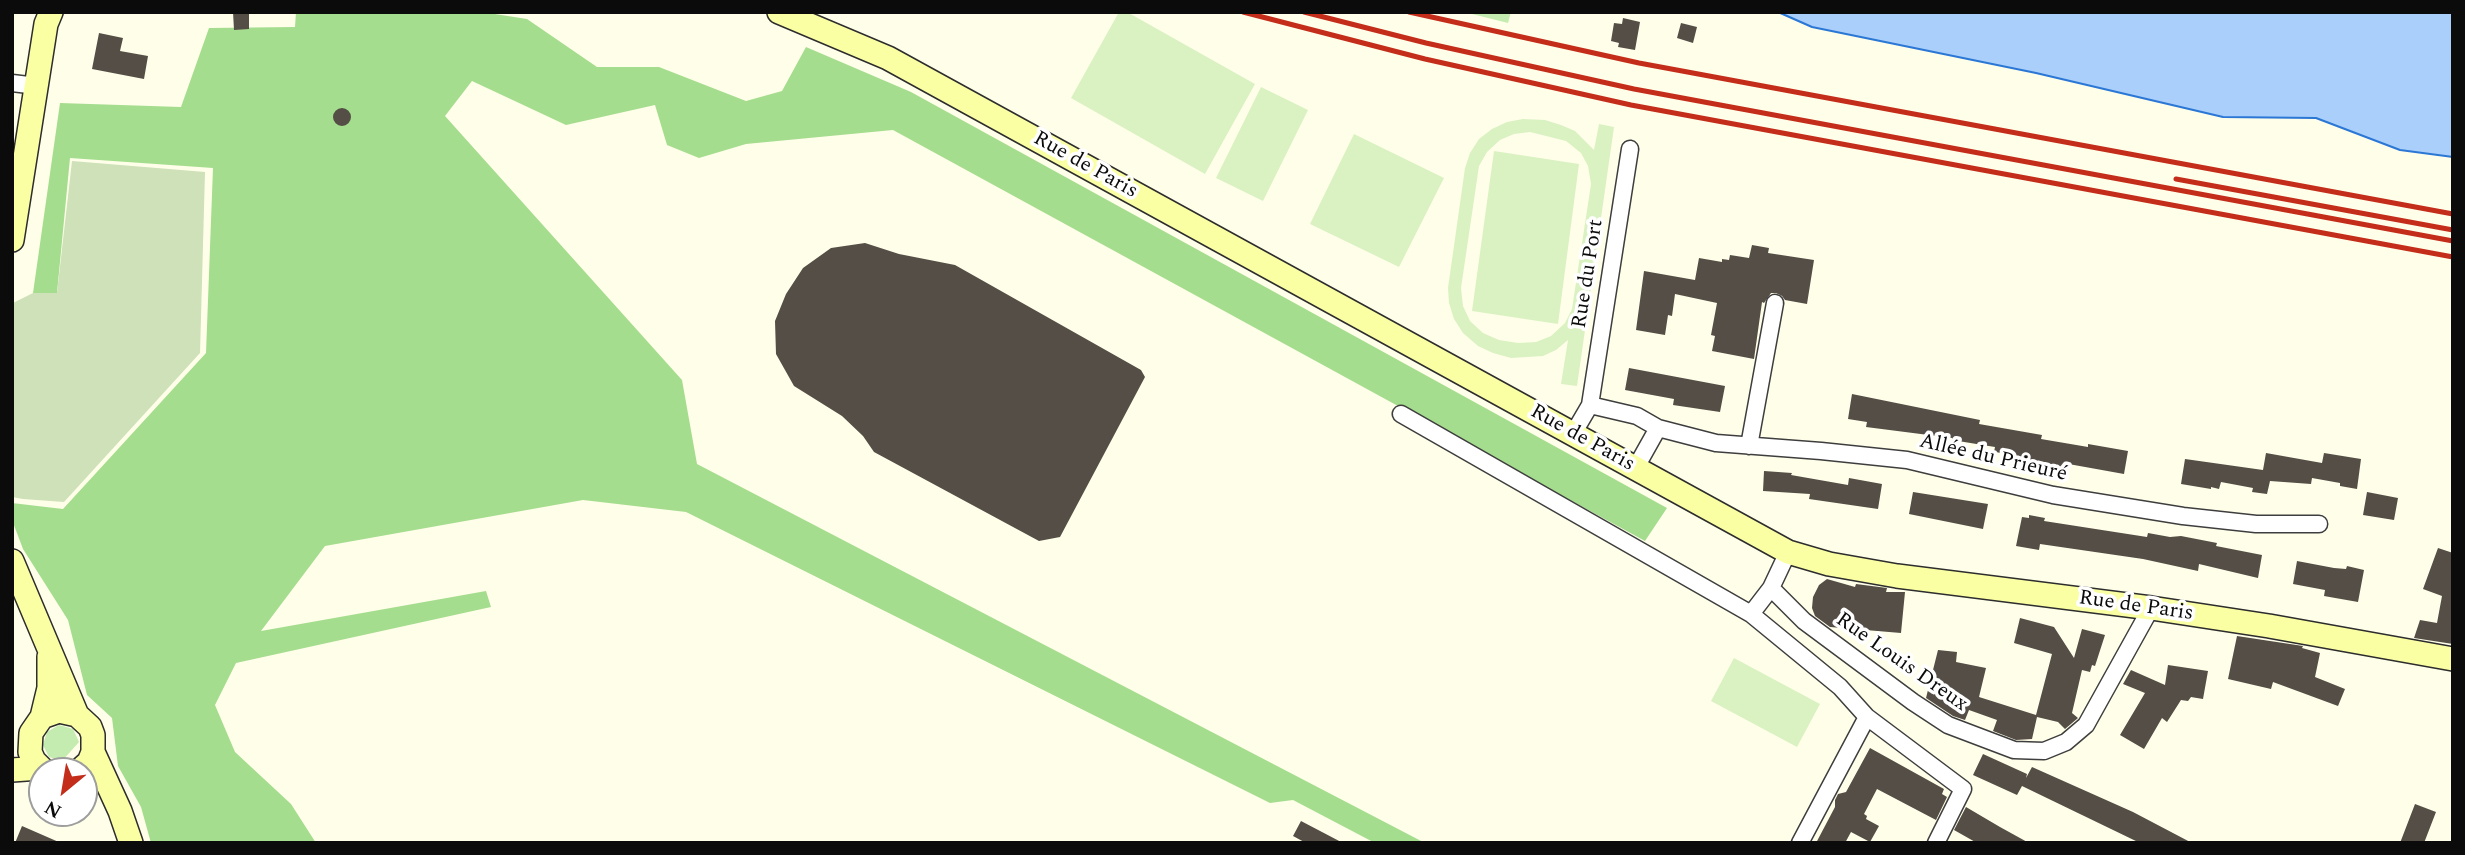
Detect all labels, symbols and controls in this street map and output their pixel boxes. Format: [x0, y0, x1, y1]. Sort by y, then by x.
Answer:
street label: Rue de Paris [1028, 127, 1142, 205]
street label: Rue du Port [1568, 218, 1610, 330]
street label: Rue de Paris [1525, 400, 1639, 478]
street label: Allée du Prieuré [1917, 430, 2069, 488]
street label: Rue de Paris [2077, 586, 2195, 628]
street label: Rue Louis Dreux [1830, 608, 1972, 718]
north arrow [28, 757, 98, 827]
text: N [39, 792, 67, 825]

